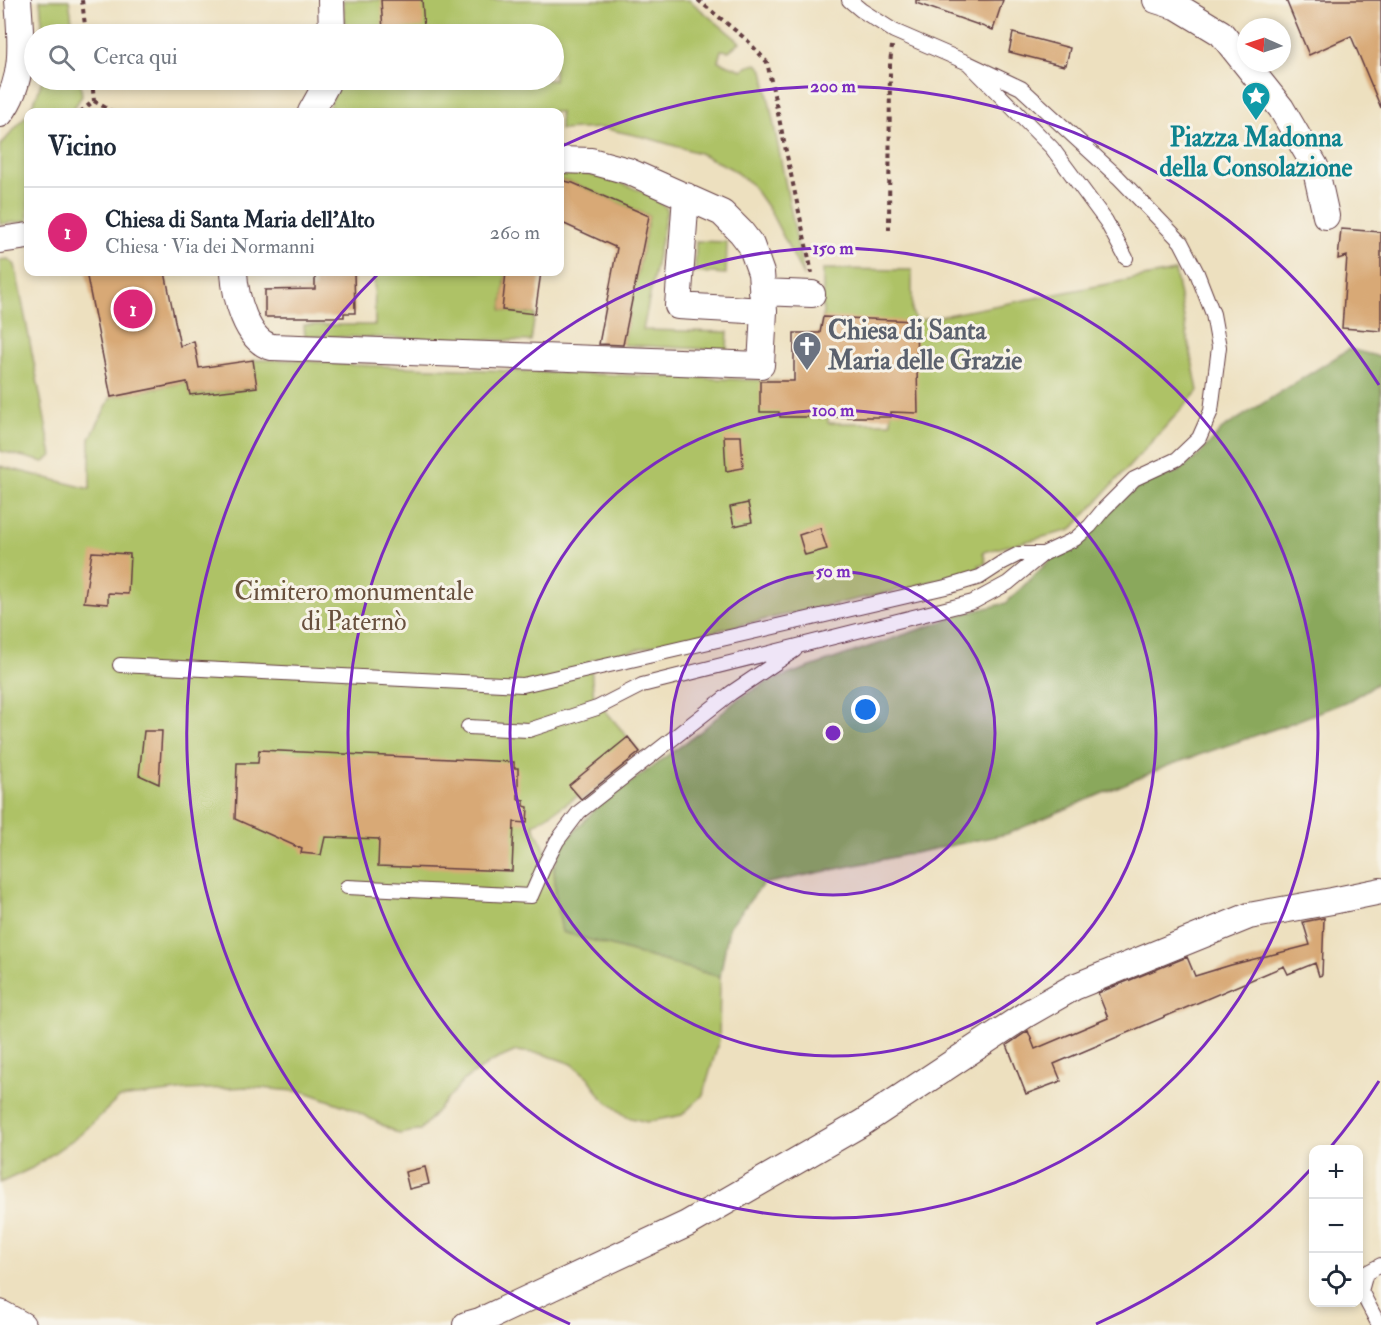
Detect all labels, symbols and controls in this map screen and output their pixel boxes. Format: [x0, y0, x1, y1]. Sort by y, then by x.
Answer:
north arrow [1237, 18, 1291, 72]
search box [24, 24, 564, 90]
icon: search [45, 41, 78, 74]
text: Cerca qui [93, 43, 178, 71]
text: 200 m [810, 75, 857, 98]
place icon: Piazza Madonna della Consolazione [1240, 80, 1272, 122]
place label: Piazza Madonna della Consolazione [1160, 122, 1353, 184]
text: Vicino [48, 131, 116, 163]
text: Chiesa di Santa Maria dell'Alto [105, 206, 375, 234]
text: 1 [64, 220, 71, 245]
text: 260 m [490, 220, 540, 245]
text: Chiesa · Via dei Normanni [105, 234, 315, 259]
text: 150 m [812, 237, 855, 260]
pin: 1 [114, 286, 152, 332]
place label: Chiesa di Santa Maria delle Grazie [827, 315, 1022, 377]
church icon: Chiesa di Santa Maria delle Grazie [791, 330, 823, 372]
text: 100 m [812, 399, 855, 422]
text: 50 m [816, 560, 851, 583]
park label: Cimitero monumentale di Paternò [234, 576, 474, 638]
your location [851, 695, 880, 724]
centre of rings [823, 723, 843, 743]
map controls [1309, 1145, 1363, 1307]
button: + [1309, 1145, 1363, 1199]
button: − [1309, 1199, 1363, 1253]
button: locate [1309, 1253, 1363, 1307]

